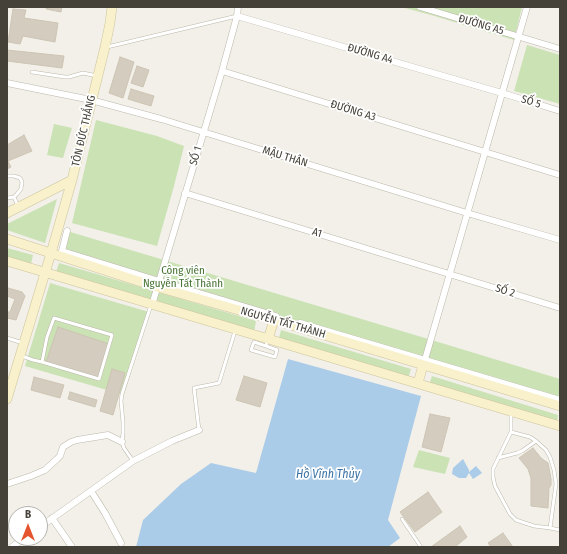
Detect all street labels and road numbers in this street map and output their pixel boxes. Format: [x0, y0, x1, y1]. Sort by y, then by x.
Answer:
street label: ĐƯỜNG A5 [457, 12, 505, 38]
street label: ĐƯỜNG A4 [346, 41, 394, 67]
street label: SỐ 5 [520, 93, 542, 111]
street label: TÔN ĐỨC THẮNG [69, 94, 99, 168]
street label: ĐƯỜNG A3 [329, 98, 377, 124]
street label: MẬU THÂN [261, 144, 309, 170]
street label: SỐ 1 [187, 145, 205, 167]
street label: A1 [311, 225, 323, 241]
street label: SỐ 2 [494, 282, 516, 300]
street label: NGUYỄN TẤT THÀNH [239, 305, 327, 341]

